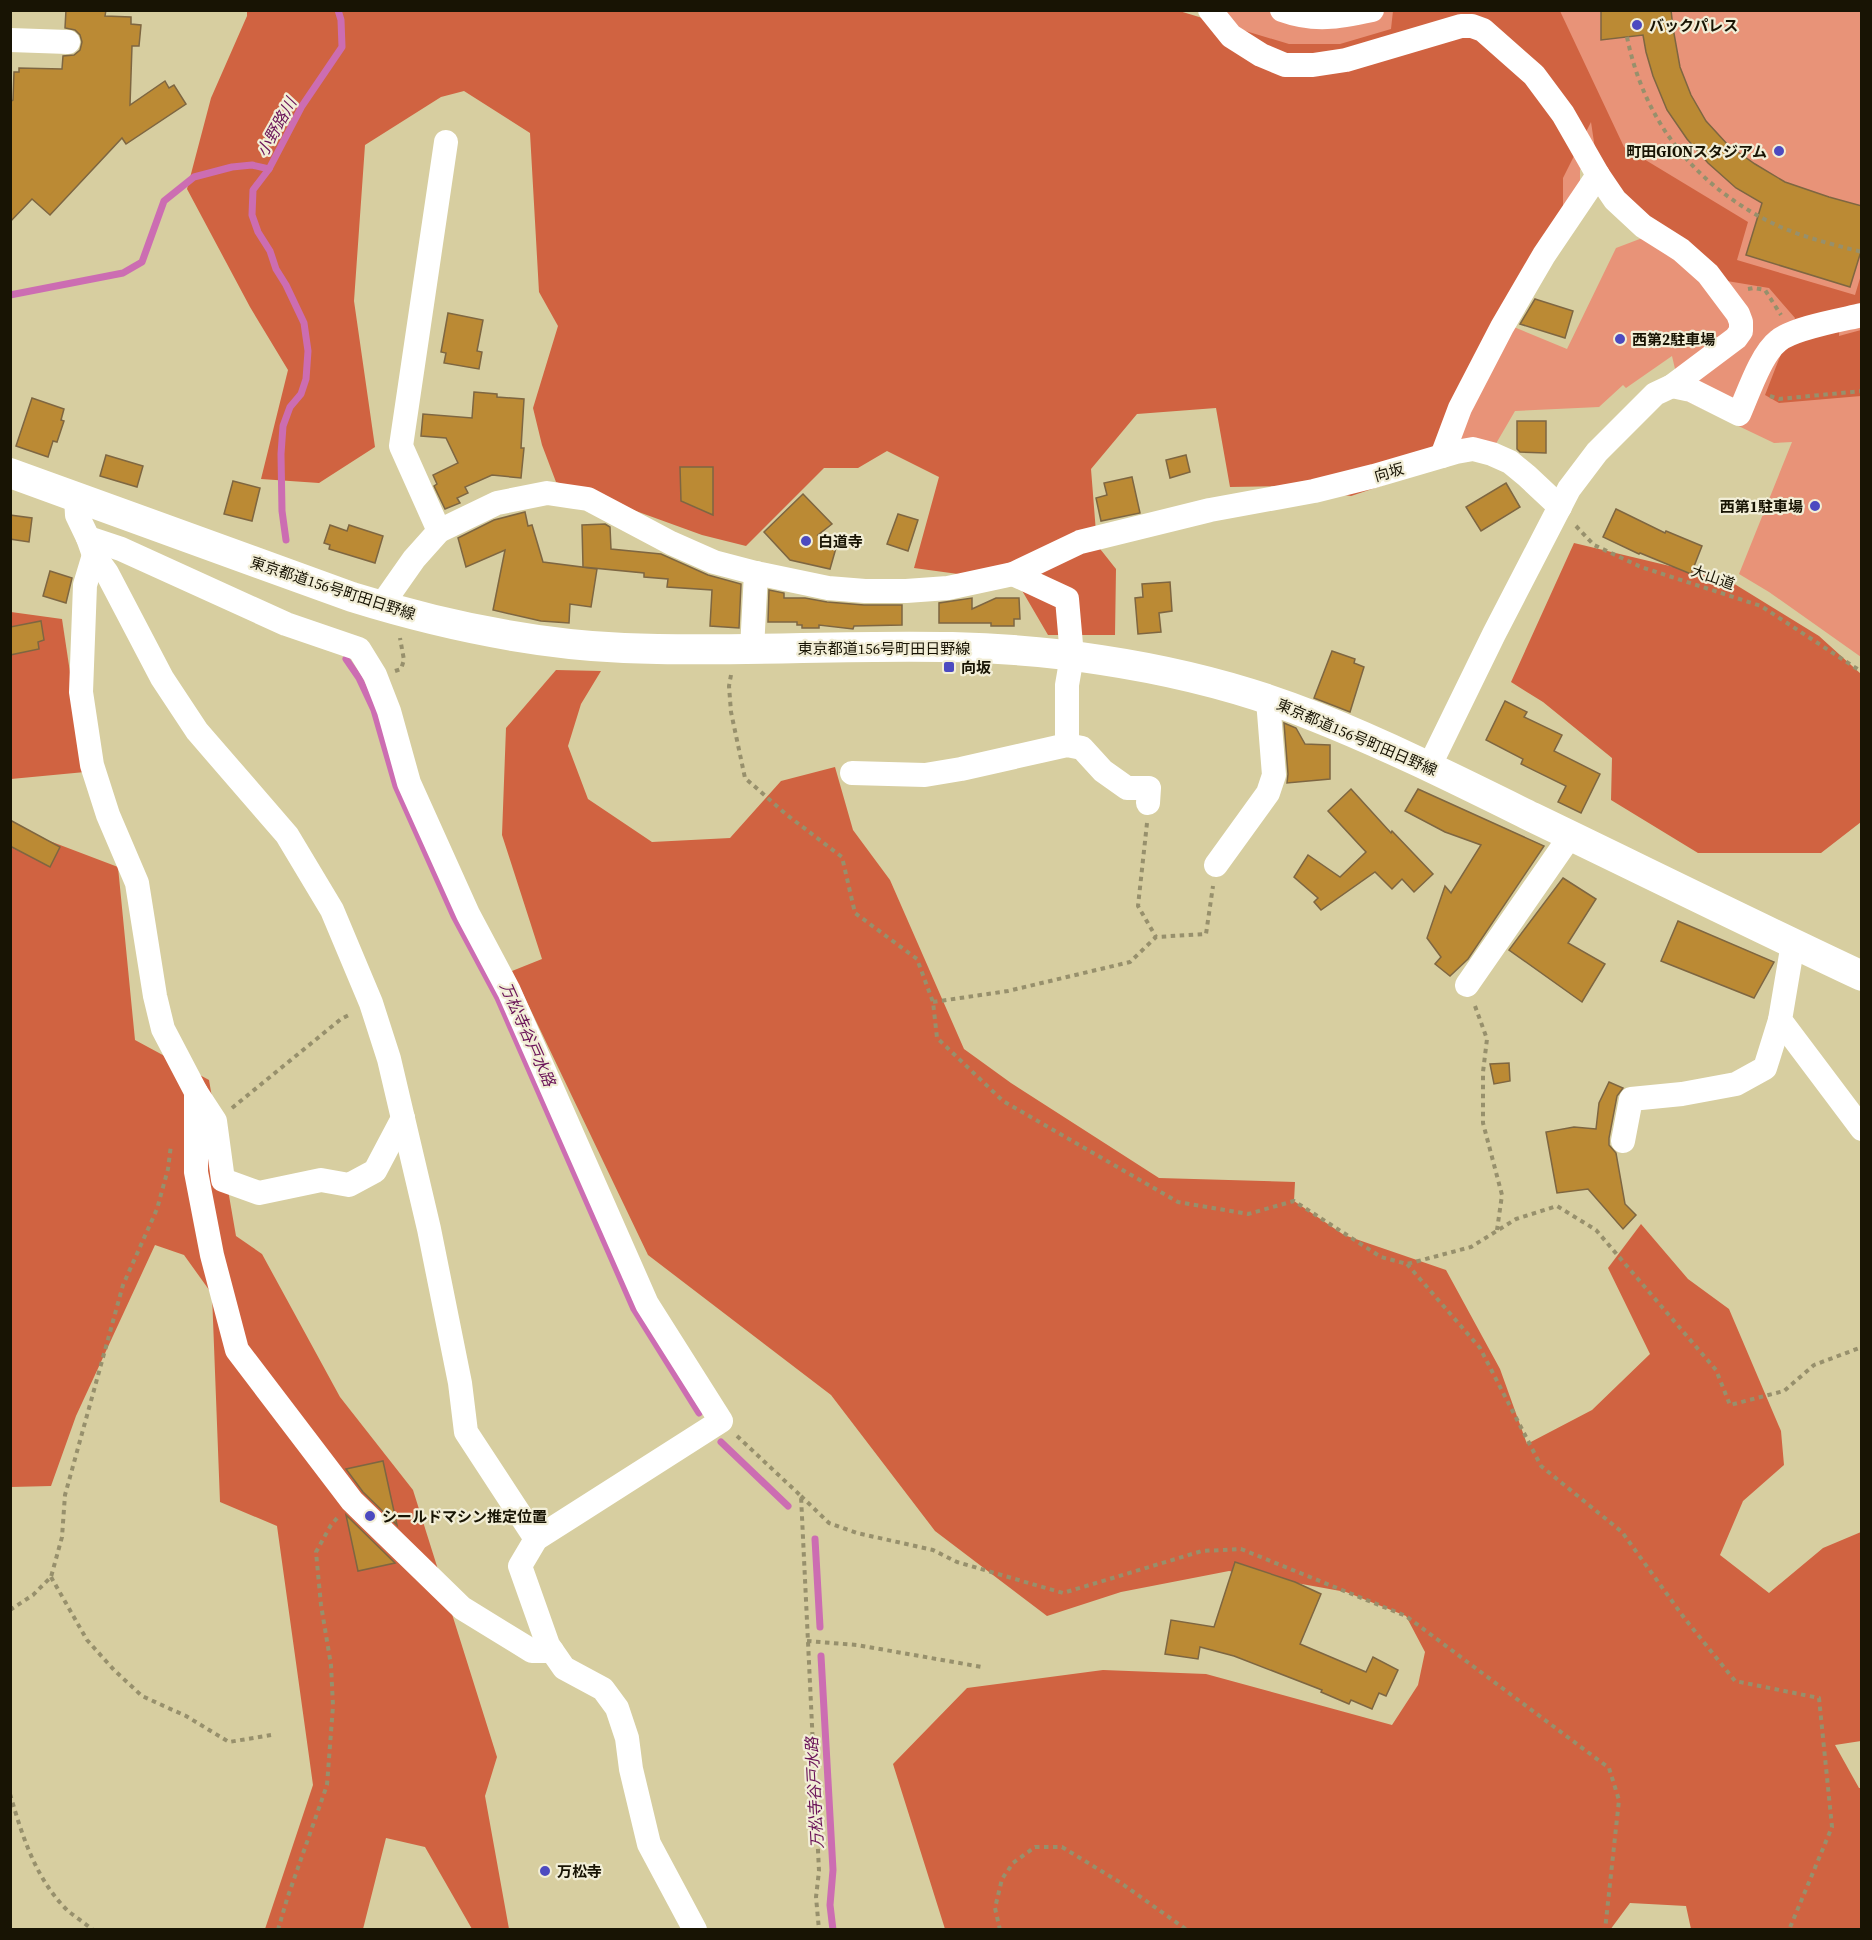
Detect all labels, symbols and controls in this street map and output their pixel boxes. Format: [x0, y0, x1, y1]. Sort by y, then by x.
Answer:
place label: バックパレス [1649, 15, 1738, 36]
marker: バックパレス [1630, 18, 1644, 32]
water label: 小野路川 [251, 92, 302, 160]
place label: 町田GIONスタジアム [1626, 141, 1767, 162]
marker: 町田GIONスタジアム [1772, 144, 1786, 158]
place label: 西第2駐車場 [1632, 329, 1715, 350]
marker: 西第2駐車場 [1613, 332, 1627, 346]
street label: 向坂 [1372, 458, 1406, 486]
place label: 西第1駐車場 [1720, 496, 1803, 517]
marker: 西第1駐車場 [1808, 499, 1822, 513]
place label: 白道寺 [818, 531, 863, 552]
marker: 白道寺 [799, 534, 813, 548]
street label: 東京都道156号町田日野線 [248, 551, 418, 625]
street label: 大山道 [1688, 560, 1738, 594]
street label: 東京都道156号町田日野線 [798, 638, 970, 659]
place label: 向坂 [961, 657, 991, 678]
marker: 向坂 [942, 660, 956, 674]
street label: 東京都道156号町田日野線 [1273, 694, 1441, 780]
water label: 万松寺谷戸水路 [495, 978, 562, 1091]
place label: シールドマシン推定位置 [382, 1506, 547, 1527]
marker: シールドマシン推定位置 [363, 1509, 377, 1523]
water label: 万松寺谷戸水路 [800, 1735, 828, 1850]
place label: 万松寺 [557, 1861, 602, 1882]
marker: 万松寺 [538, 1864, 552, 1878]

